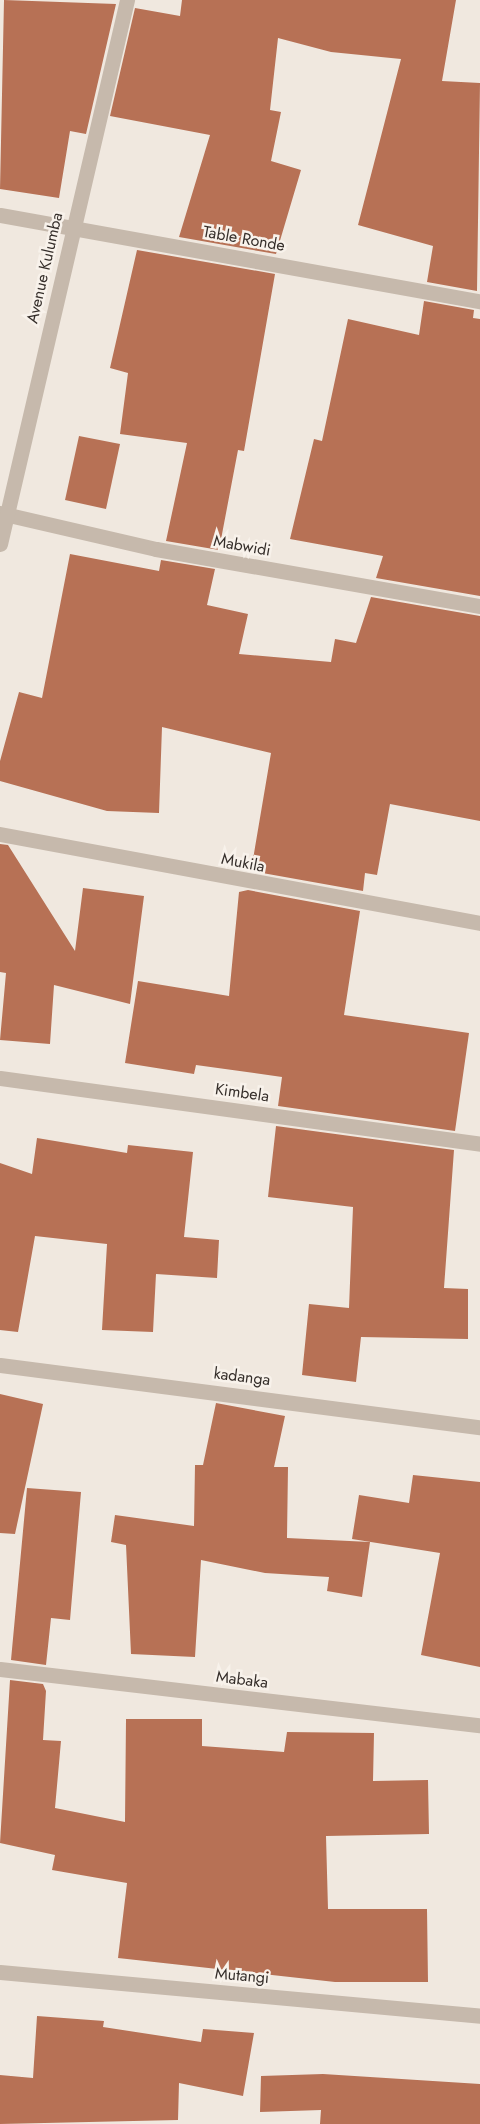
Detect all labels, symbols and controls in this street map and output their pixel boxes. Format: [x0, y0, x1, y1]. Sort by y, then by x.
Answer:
street label: Avenue Kulumba [23, 211, 67, 325]
street label: Table Ronde [202, 222, 286, 256]
street label: Mabwidi [212, 532, 272, 560]
street label: Mukila [220, 849, 266, 877]
street label: Kimbela [214, 1080, 270, 1106]
street label: kadanga [213, 1364, 271, 1390]
street label: Mabaka [215, 1667, 269, 1693]
street label: Mutangi [214, 1964, 270, 1988]

